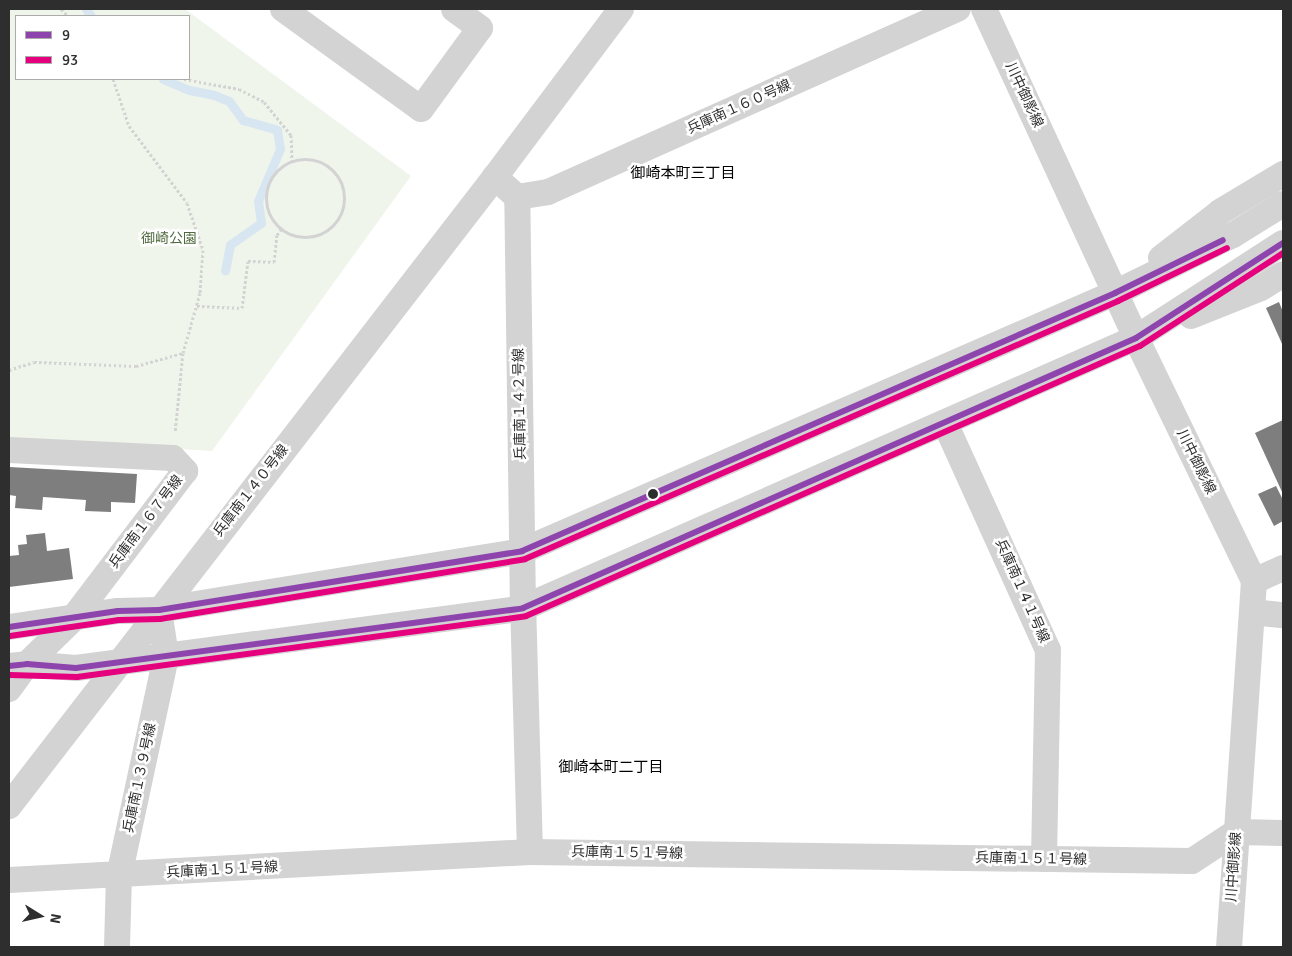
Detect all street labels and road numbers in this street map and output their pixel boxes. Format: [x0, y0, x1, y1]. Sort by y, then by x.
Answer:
street label: 川中御影線 [1002, 60, 1046, 130]
street label: 兵庫南１６０号線 [684, 77, 794, 137]
street label: 兵庫南１４２号線 [511, 348, 529, 460]
street label: 川中御影線 [1173, 427, 1219, 497]
street label: 兵庫南１４０号線 [210, 442, 292, 540]
street label: 兵庫南１６７号線 [106, 472, 186, 572]
street label: 兵庫南１４１号線 [992, 536, 1052, 646]
street label: 兵庫南１３９号線 [120, 721, 160, 835]
street label: 川中御影線 [1223, 831, 1245, 903]
street label: 兵庫南１５１号線 [571, 844, 683, 862]
street label: 兵庫南１５１号線 [975, 850, 1087, 868]
street label: 兵庫南１５１号線 [166, 859, 278, 881]

